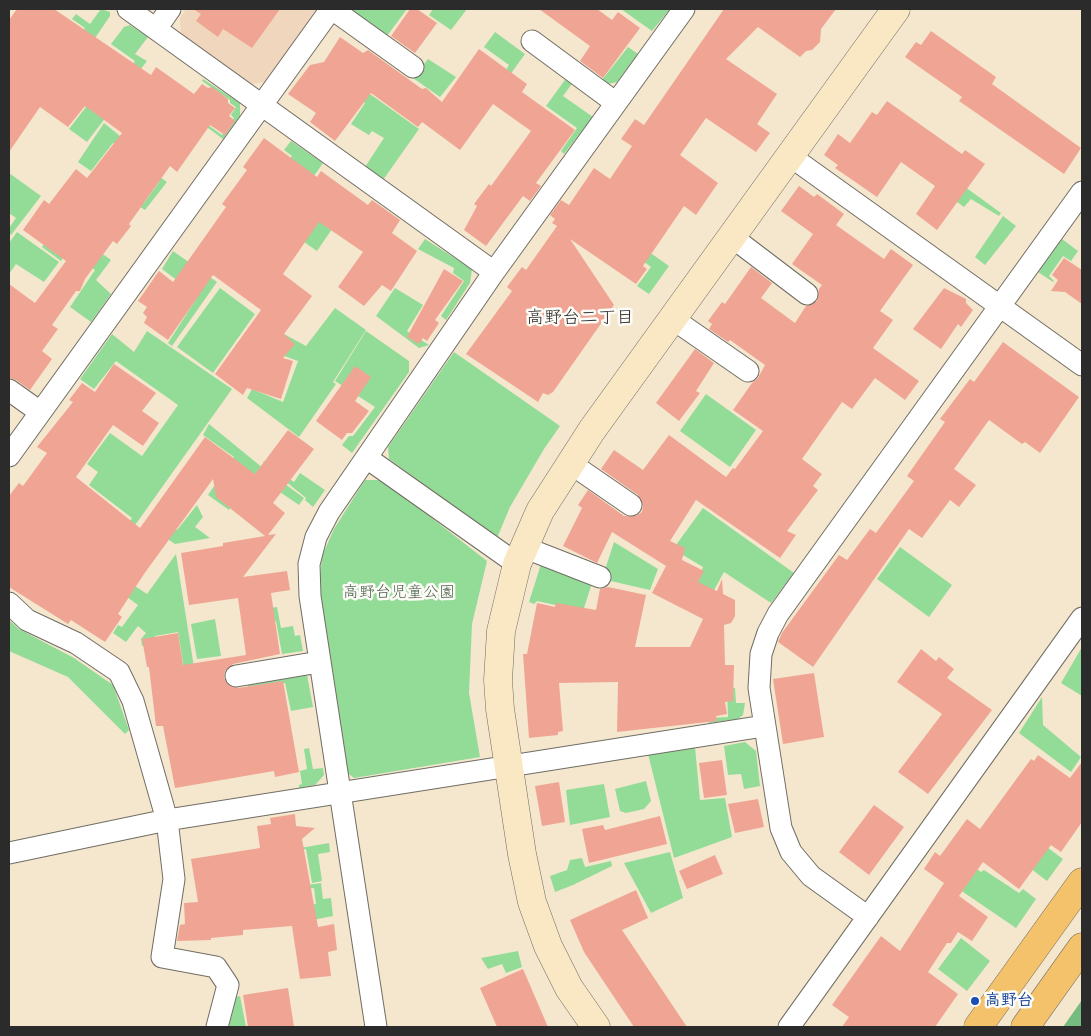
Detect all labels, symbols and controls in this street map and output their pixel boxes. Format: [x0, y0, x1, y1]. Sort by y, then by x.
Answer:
district label: 高野台二丁目 [526, 307, 634, 329]
park label: 高野台児童公園 [343, 583, 455, 603]
place label: 高野台 [985, 991, 1033, 1011]
marker: 高野台 [969, 995, 981, 1007]

